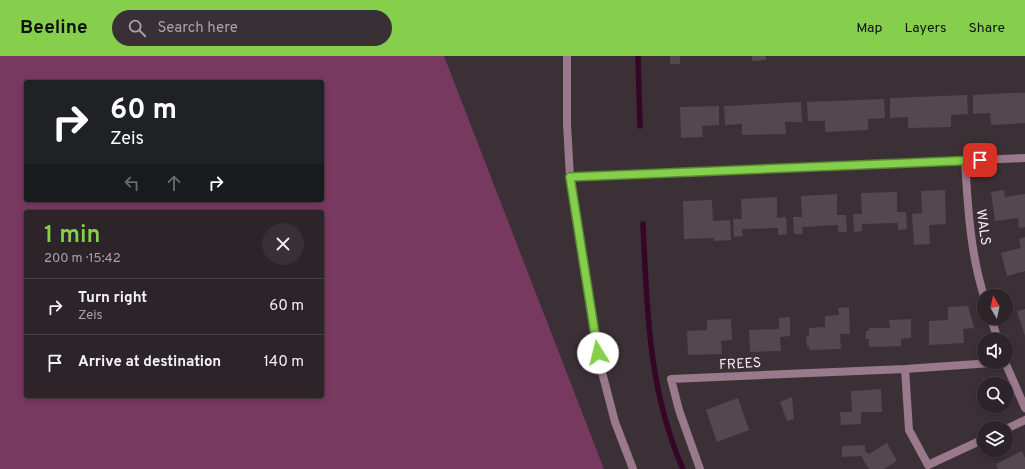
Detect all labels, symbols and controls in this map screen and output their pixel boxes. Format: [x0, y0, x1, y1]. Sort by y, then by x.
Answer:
search box [112, 10, 392, 46]
text: Beeline [20, 16, 88, 40]
icon: search [126, 17, 148, 39]
text: Search here [158, 19, 238, 38]
text: Map [856, 20, 882, 37]
text: Layers [904, 20, 946, 37]
text: Share [968, 20, 1005, 37]
text: 60 m [110, 93, 177, 129]
icon: right [44, 96, 96, 148]
text: Zeis [110, 128, 144, 151]
pin [963, 143, 997, 177]
icon: arrive [969, 149, 991, 171]
icon: left [121, 172, 143, 194]
icon: ahead [163, 172, 185, 194]
icon: right [205, 172, 227, 194]
street label: WALS [972, 208, 993, 246]
text: 1 min [44, 221, 101, 251]
button: close [262, 223, 304, 265]
text: 200 m · 15:42 [44, 251, 121, 267]
text: Turn right [78, 289, 147, 308]
north arrow [977, 289, 1013, 325]
map controls [977, 289, 1013, 457]
icon: right [44, 296, 66, 318]
text: 60 m [269, 297, 304, 316]
text: Zeis [78, 308, 103, 324]
position arrow [577, 332, 619, 374]
button: sound [977, 333, 1013, 369]
icon: arrive [44, 352, 66, 374]
text: Arrive at destination [78, 353, 221, 372]
text: 140 m [264, 353, 304, 372]
street label: FREES [719, 355, 762, 374]
button: search [977, 377, 1013, 413]
button: layers [977, 421, 1013, 457]

